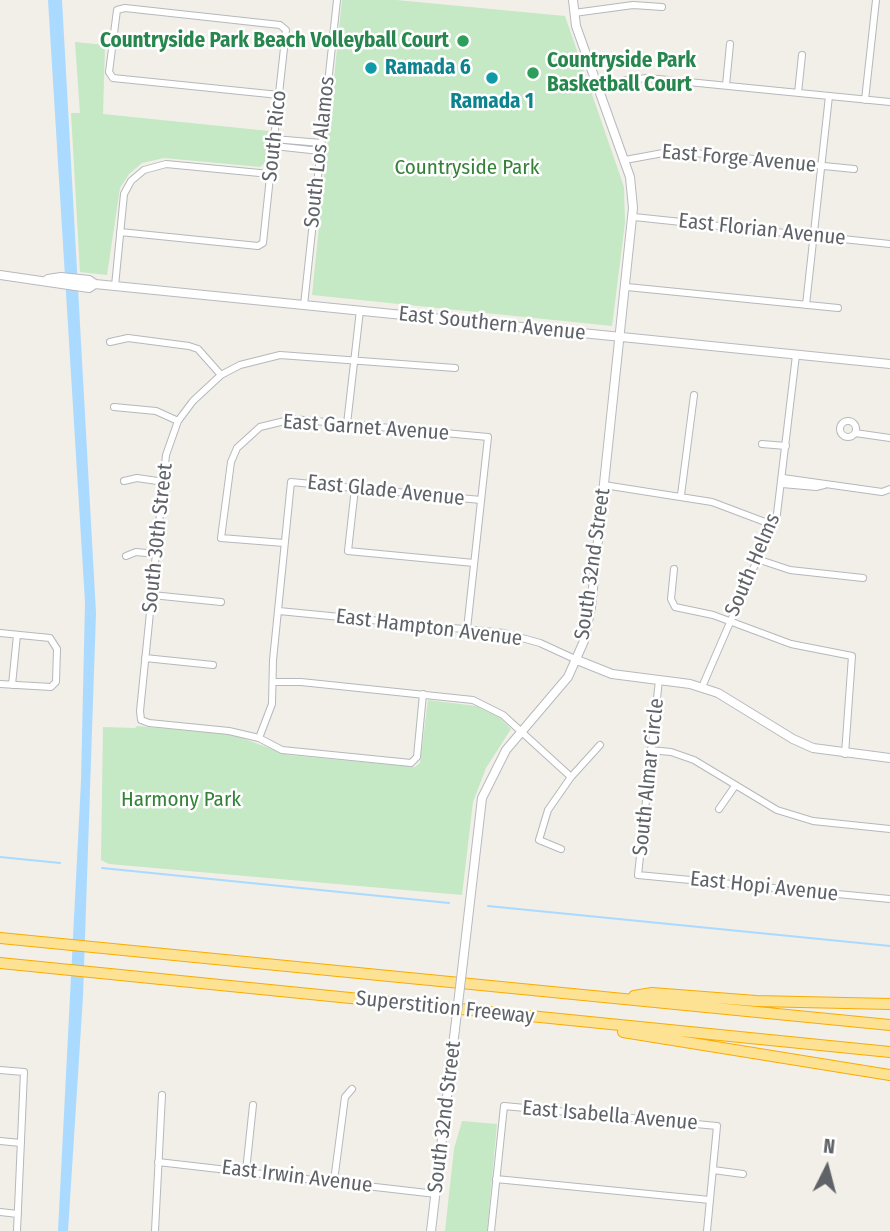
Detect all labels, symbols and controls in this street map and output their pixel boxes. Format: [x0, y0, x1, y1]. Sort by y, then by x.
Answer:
place label: Countryside Park Beach Volleyball Court [100, 28, 449, 54]
marker: Countryside Park Beach Volleyball Court [455, 33, 471, 49]
place label: Countryside Park Basketball Court [547, 48, 696, 98]
place label: Ramada 6 [385, 55, 471, 81]
marker: Ramada 6 [363, 60, 379, 76]
marker: Countryside Park Basketball Court [525, 65, 541, 81]
marker: Ramada 1 [484, 70, 500, 86]
street label: South Los Alamos [300, 75, 340, 229]
street label: South Rico [258, 89, 292, 183]
place label: Ramada 1 [450, 89, 534, 115]
street label: East Forge Avenue [661, 140, 817, 178]
park label: Countryside Park [395, 155, 539, 181]
street label: East Florian Avenue [677, 209, 847, 251]
street label: East Southern Avenue [397, 302, 587, 346]
street label: East Garnet Avenue [282, 410, 450, 446]
street label: South 30th Street [138, 462, 178, 614]
street label: East Glade Avenue [306, 470, 466, 512]
street label: South 32nd Street [570, 487, 616, 641]
street label: South Helms [720, 510, 786, 620]
street label: East Hampton Avenue [334, 604, 524, 652]
street label: South Almar Circle [628, 697, 670, 857]
park label: Harmony Park [121, 787, 241, 813]
street label: East Hopi Avenue [689, 867, 839, 907]
street label: Superstition Freeway [355, 986, 535, 1030]
street label: South 32nd Street [423, 1040, 467, 1194]
street label: East Isabella Avenue [521, 1096, 699, 1136]
north arrow [792, 1133, 862, 1203]
text: N [822, 1135, 836, 1159]
street label: East Irwin Avenue [220, 1155, 374, 1199]

